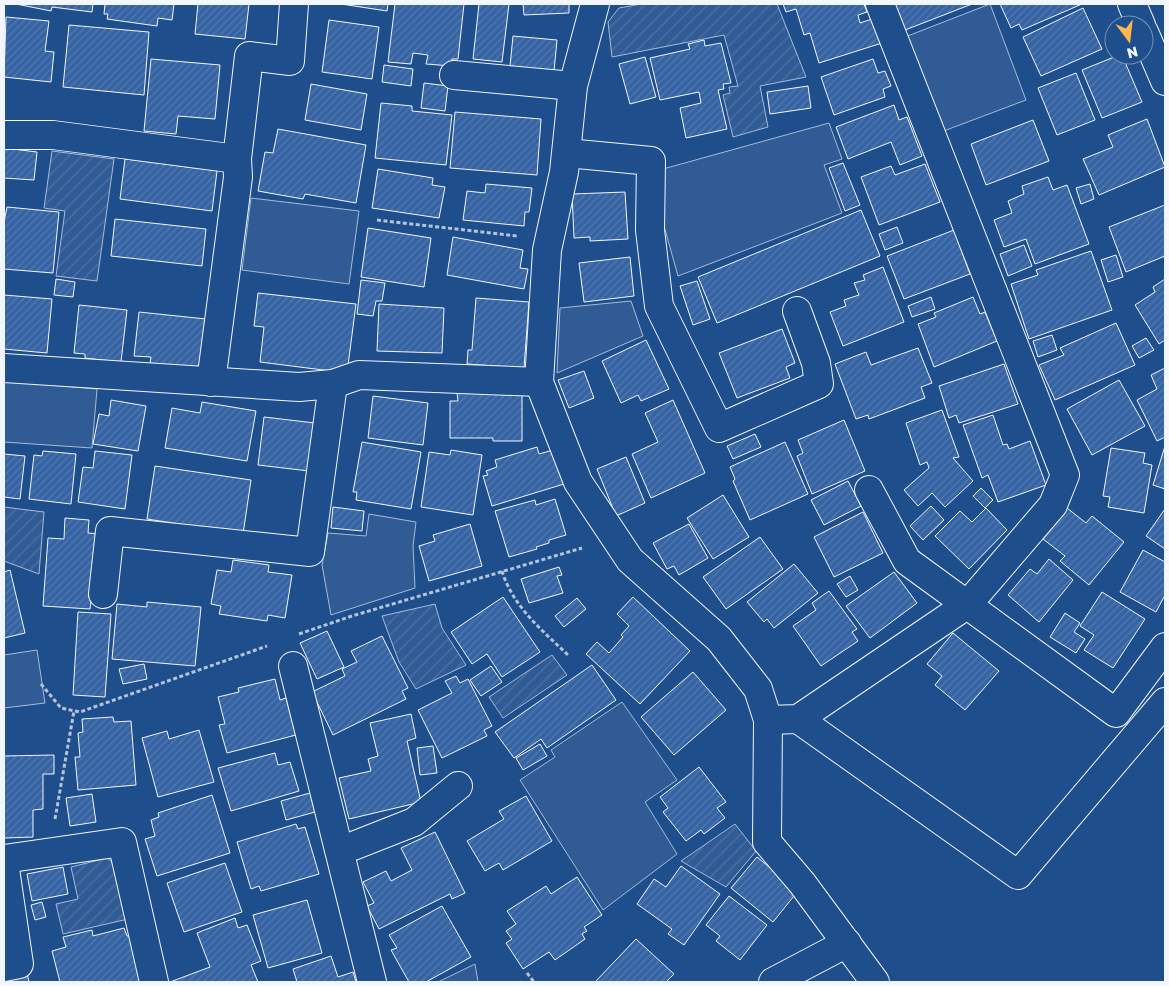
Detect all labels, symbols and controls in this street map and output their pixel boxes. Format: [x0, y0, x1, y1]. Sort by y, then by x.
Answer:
north arrow [1104, 15, 1154, 65]
text: N [1125, 43, 1140, 63]

